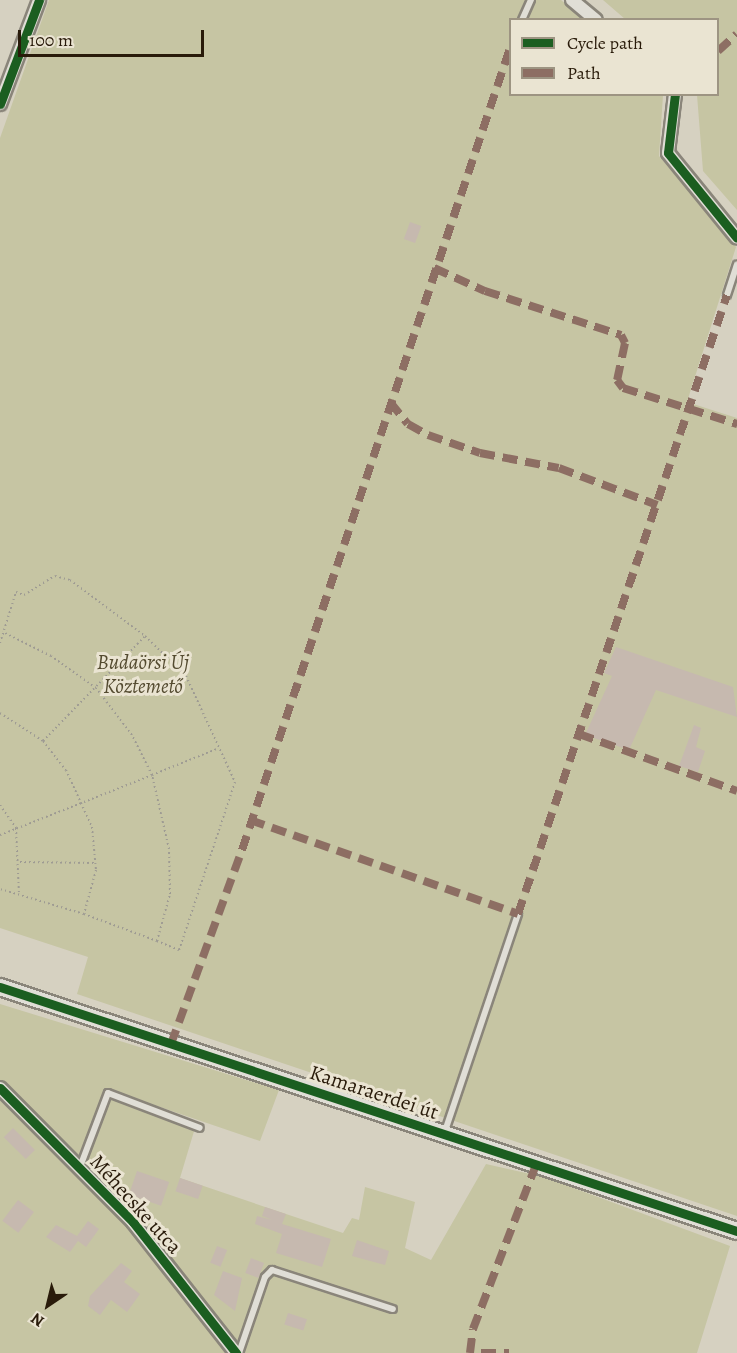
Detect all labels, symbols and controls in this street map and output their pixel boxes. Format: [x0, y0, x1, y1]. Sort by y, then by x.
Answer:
scale bar [21, 18, 207, 56]
legend [509, 18, 719, 96]
text: 100 m [29, 28, 73, 52]
text: Cycle path [567, 31, 643, 55]
text: Path [567, 61, 601, 85]
park label: Budaörsi Új Köztemető [97, 649, 189, 699]
street label: Kamaraerdei út [306, 1059, 442, 1125]
street label: Méhecske utca [85, 1149, 187, 1259]
north arrow [18, 1275, 78, 1335]
text: N [27, 1307, 49, 1332]

